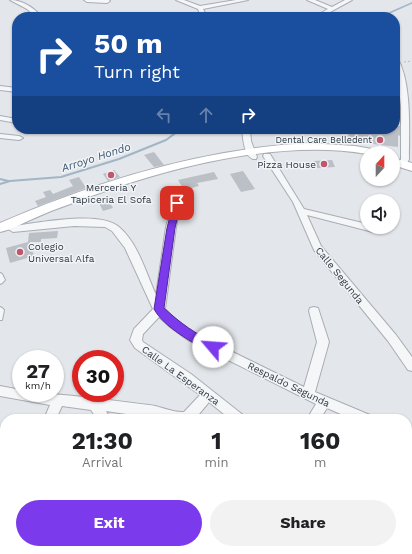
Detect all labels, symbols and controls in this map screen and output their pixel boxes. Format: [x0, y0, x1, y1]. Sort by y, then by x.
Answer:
text: 50 m [94, 27, 163, 60]
icon: right [28, 28, 80, 80]
text: Turn right [94, 61, 180, 82]
icon: left [153, 104, 175, 126]
icon: ahead [195, 104, 217, 126]
icon: right [237, 104, 259, 126]
place label: Dental Care Belledent [275, 135, 372, 145]
marker: Dental Care Belledent [375, 135, 385, 145]
water label: Arroyo Hondo [59, 140, 132, 175]
north arrow [360, 146, 400, 186]
map controls [360, 146, 400, 234]
place label: Pizza House [257, 159, 316, 170]
marker: Pizza House [319, 159, 329, 169]
marker: Merceria Y Tapiceria El Sofa [106, 170, 116, 180]
place label: Merceria Y Tapiceria El Sofa [71, 182, 152, 205]
pin [160, 186, 194, 220]
icon: arrive [166, 192, 188, 214]
button: sound [360, 194, 400, 234]
place label: Colegio Universal Alfa [28, 241, 95, 264]
street label: Calle Segunda [313, 245, 366, 306]
marker: Colegio Universal Alfa [15, 247, 25, 257]
position arrow [192, 326, 234, 368]
street label: Calle La Esperanza [140, 344, 222, 407]
speed limit sign: 30 [72, 350, 124, 402]
text: 27 [26, 359, 50, 383]
street label: Respaldo Segunda [246, 360, 332, 409]
text: km/h [25, 380, 51, 391]
text: 21:30 [71, 427, 133, 455]
text: 1 [211, 427, 222, 455]
text: 160 [300, 427, 341, 455]
text: Arrival [82, 455, 123, 470]
text: min [205, 455, 228, 470]
text: m [314, 455, 326, 470]
button: Exit [16, 500, 202, 546]
button: Share [210, 500, 396, 546]

